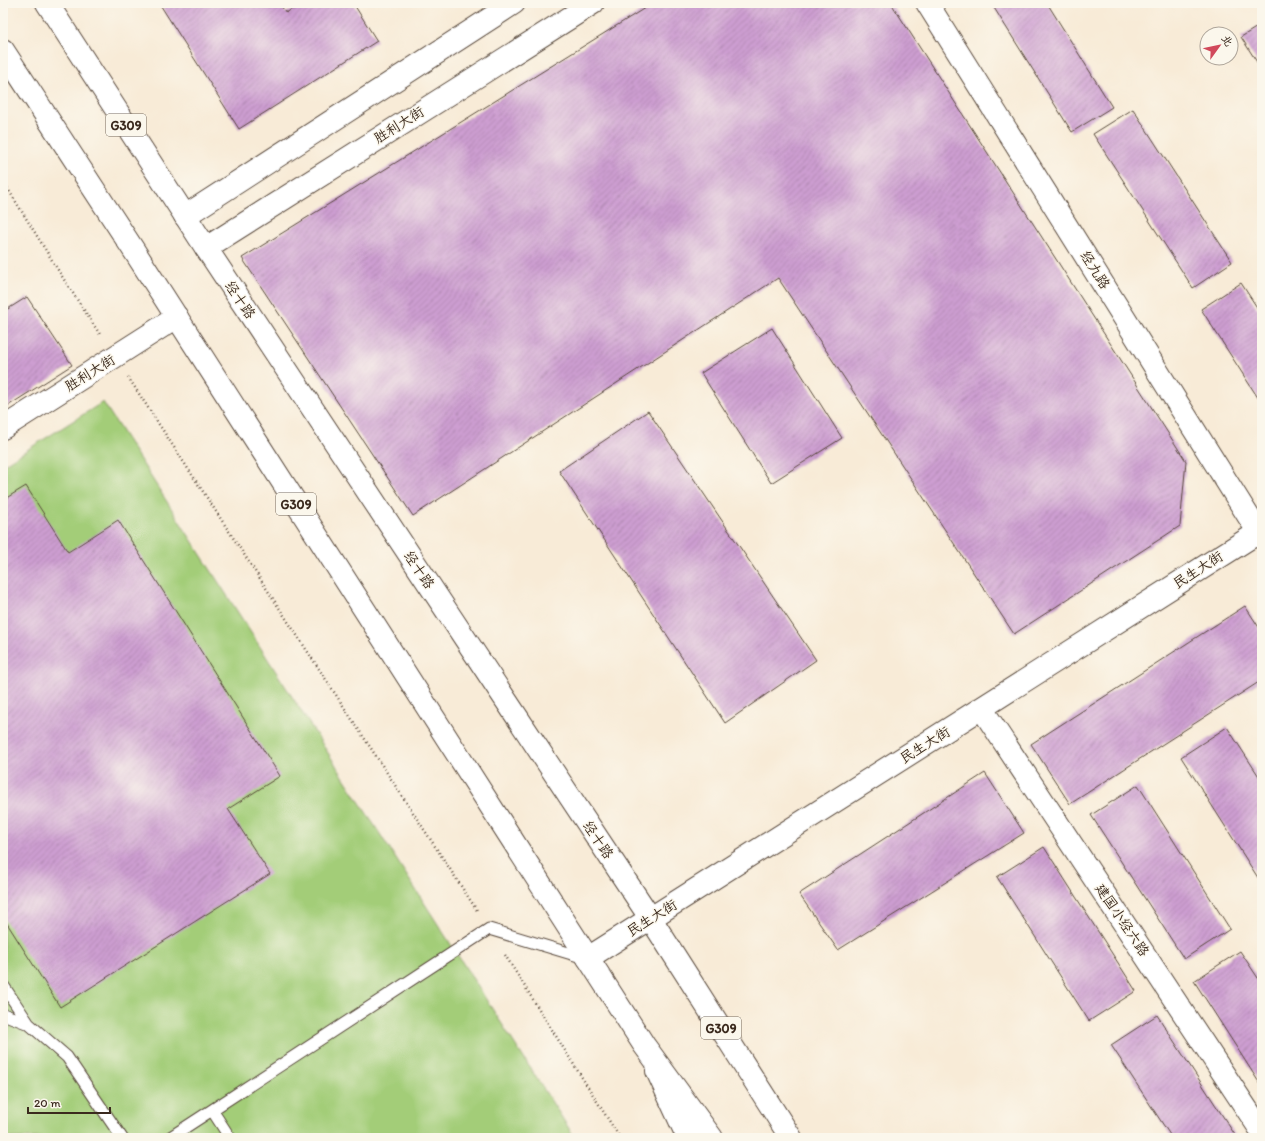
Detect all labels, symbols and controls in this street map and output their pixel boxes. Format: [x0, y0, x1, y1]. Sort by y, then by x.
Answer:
north arrow [1199, 26, 1239, 66]
text: 北 [1219, 33, 1235, 49]
street label: 胜利大街 [371, 103, 427, 147]
road number: G309 [106, 114, 146, 136]
street label: 经九路 [1077, 248, 1113, 292]
street label: 经十路 [221, 278, 259, 322]
street label: 胜利大街 [62, 351, 118, 395]
road number: G309 [276, 493, 316, 515]
street label: 经十路 [400, 548, 438, 592]
street label: 民生大街 [1170, 548, 1226, 592]
street label: 民生大街 [897, 723, 953, 767]
street label: 经十路 [579, 818, 617, 862]
street label: 建国小经六路 [1091, 880, 1153, 960]
street label: 民生大街 [624, 896, 680, 940]
road number: G309 [701, 1017, 741, 1039]
scale bar [28, 1089, 110, 1115]
text: 20 m [34, 1096, 61, 1110]

